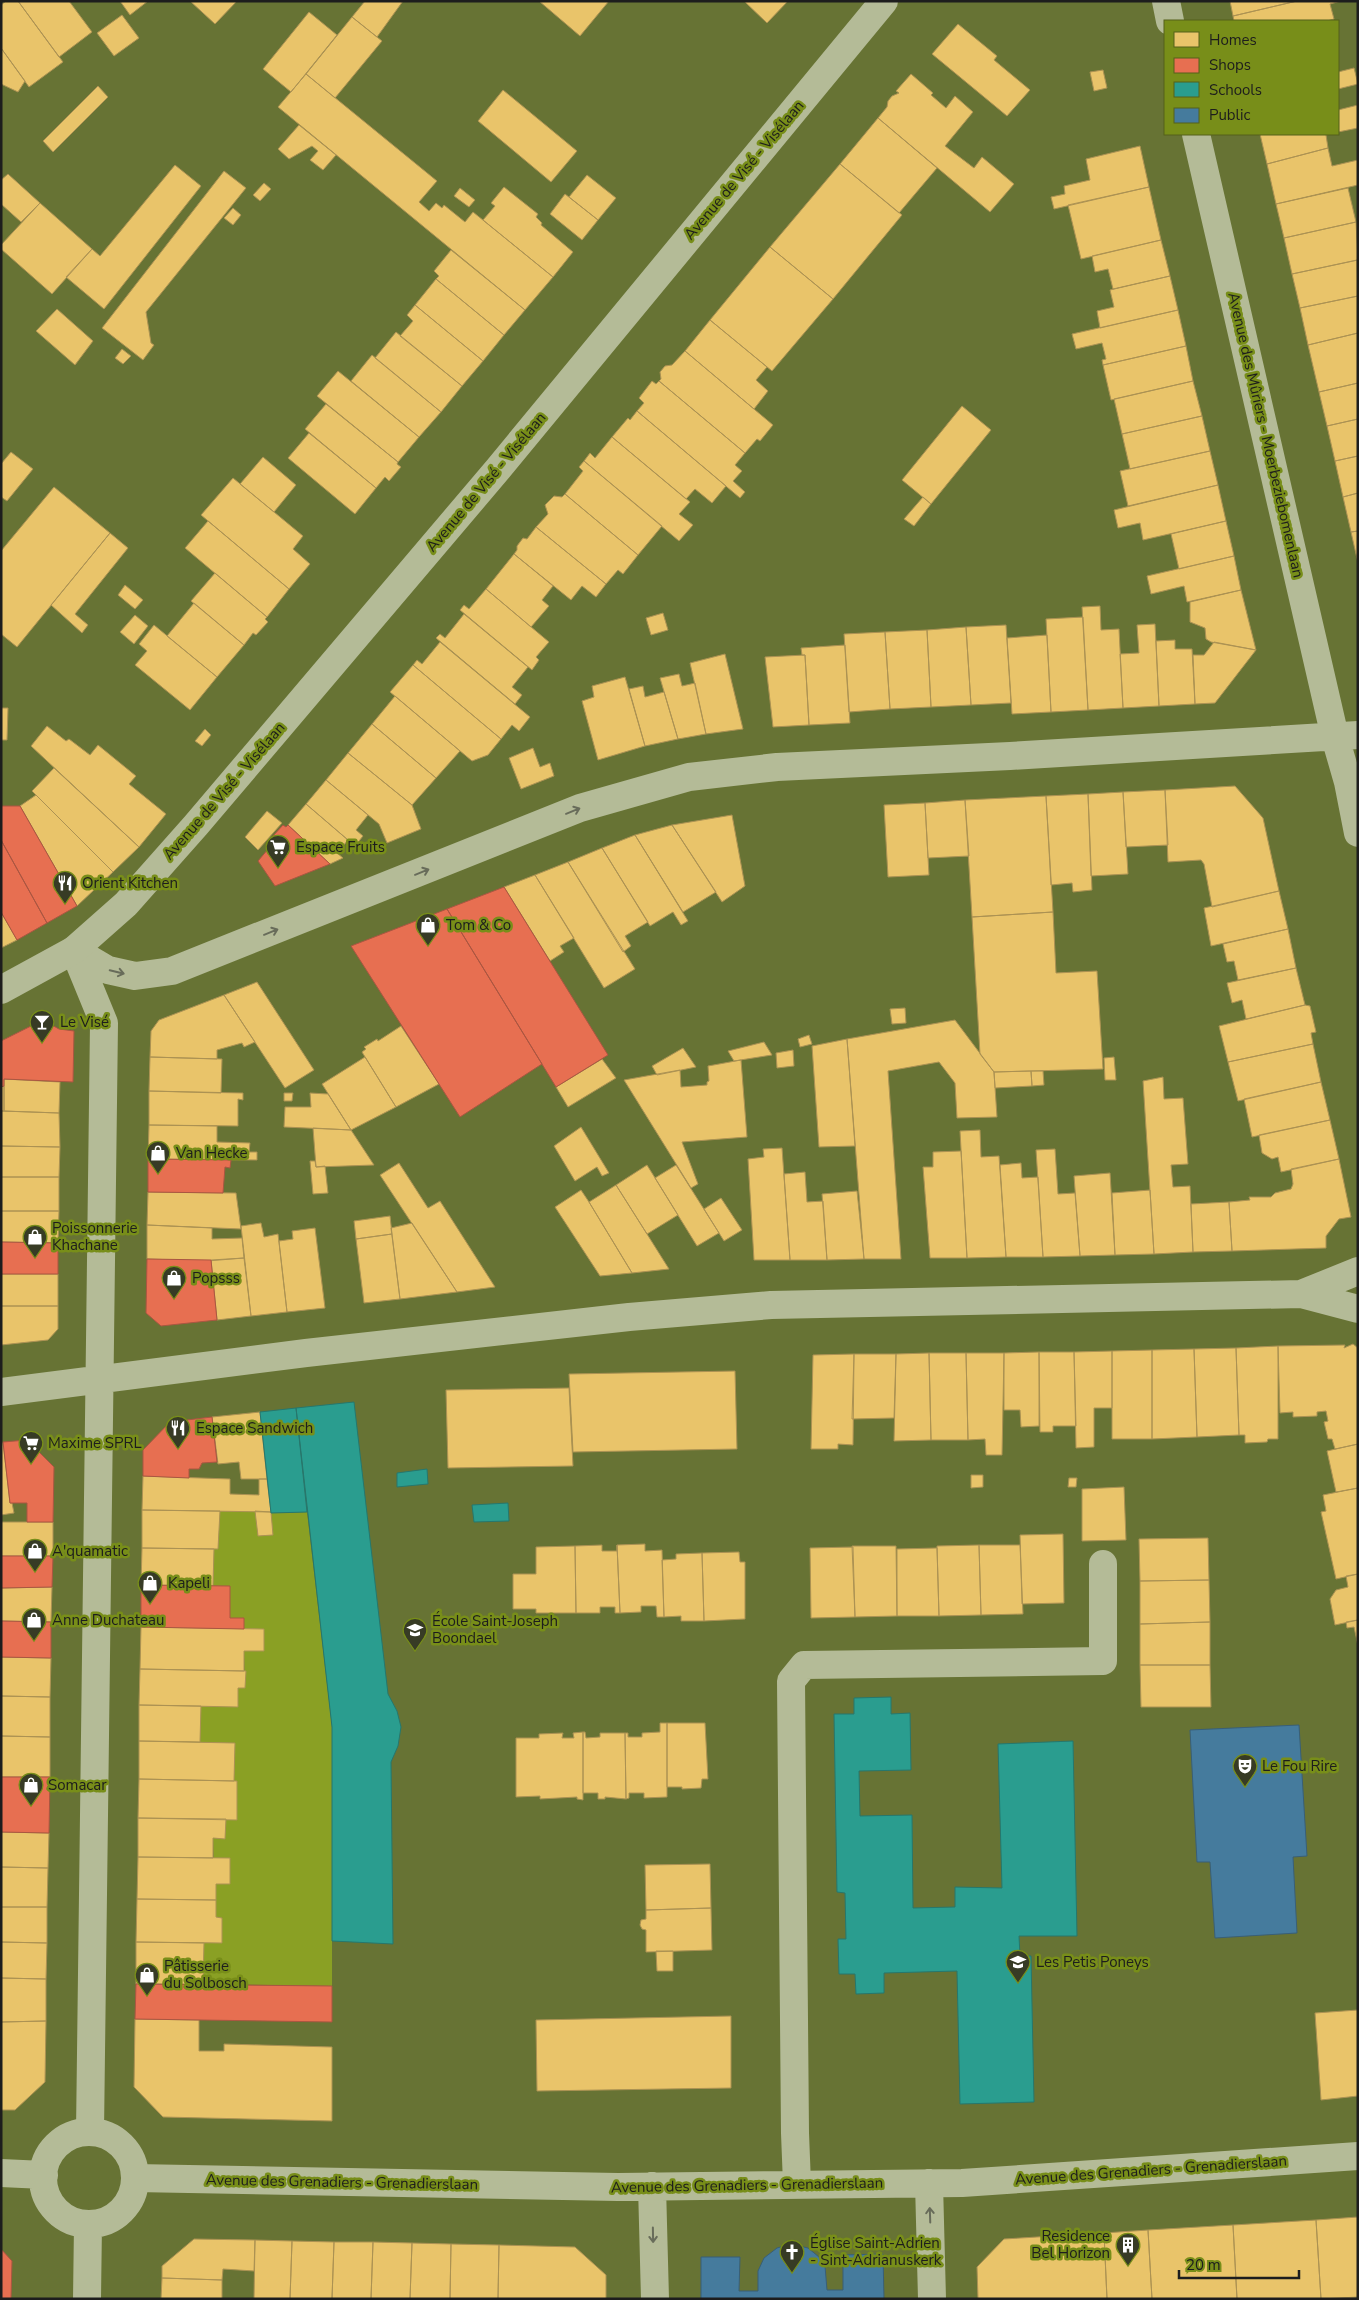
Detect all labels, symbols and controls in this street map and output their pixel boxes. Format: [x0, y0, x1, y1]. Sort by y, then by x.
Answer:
legend [1164, 20, 1339, 135]
text: Homes [1209, 30, 1257, 50]
text: Shops [1209, 55, 1251, 75]
text: Schools [1209, 80, 1262, 100]
street label: Avenue de Visé - Visélaan [680, 96, 808, 244]
text: Public [1209, 105, 1250, 125]
street label: Avenue des Mûriers - Moerbeziebomenlaan [1223, 290, 1309, 580]
street label: Avenue de Visé - Visélaan [422, 408, 550, 556]
street label: Avenue de Visé - Visélaan [159, 718, 289, 864]
one-way arrow [564, 806, 580, 815]
supermarket icon: Espace Fruits [265, 834, 291, 868]
place label: Espace Fruits [296, 837, 385, 857]
one-way arrow [414, 866, 429, 876]
restaurant icon: Orient Kitchen [52, 870, 78, 904]
place label: Orient Kitchen [82, 873, 178, 893]
shop icon: Tom & Co [415, 912, 441, 946]
place label: Tom & Co [446, 915, 511, 935]
one-way arrow [263, 927, 278, 936]
one-way arrow [108, 968, 124, 977]
bar icon: Le Visé [29, 1009, 55, 1043]
place label: Le Visé [60, 1012, 109, 1032]
shop icon: Van Hecke [145, 1140, 171, 1174]
place label: Van Hecke [175, 1143, 247, 1163]
place label: Poissonnerie Khachane [52, 1218, 138, 1255]
shop icon: Poissonnerie Khachane [22, 1224, 48, 1258]
shop icon: Popsss [161, 1265, 187, 1299]
place label: Popsss [192, 1268, 240, 1288]
restaurant icon: Espace Sandwich [165, 1415, 191, 1449]
place label: Espace Sandwich [196, 1418, 313, 1438]
supermarket icon: Maxime SPRL [18, 1430, 44, 1464]
place label: Maxime SPRL [48, 1433, 142, 1453]
shop icon: A'quamatic [22, 1538, 48, 1572]
place label: A'quamatic [52, 1541, 128, 1561]
shop icon: Kapeli [137, 1570, 163, 1604]
place label: Kapeli [168, 1573, 210, 1593]
shop icon: Anne Duchateau [21, 1607, 47, 1641]
place label: Anne Duchateau [52, 1610, 164, 1630]
place label: École Saint-Joseph Boondael [432, 1611, 558, 1648]
school or university icon: École Saint-Joseph Boondael [402, 1617, 428, 1651]
theatre icon: Le Fou Rire [1232, 1753, 1258, 1787]
place label: Le Fou Rire [1262, 1756, 1337, 1776]
shop icon: Somacar [18, 1772, 44, 1806]
place label: Somacar [48, 1775, 107, 1795]
school or university icon: Les Petis Poneys [1005, 1949, 1031, 1983]
place label: Les Petis Poneys [1036, 1952, 1149, 1972]
place label: Pâtisserie du Solbosch [164, 1956, 247, 1993]
shop icon: Pâtisserie du Solbosch [134, 1962, 160, 1996]
street label: Avenue des Grenadiers - Grenadierslaan [1014, 2151, 1288, 2189]
street label: Avenue des Grenadiers - Grenadierslaan [206, 2170, 478, 2194]
street label: Avenue des Grenadiers - Grenadierslaan [611, 2173, 883, 2197]
one-way arrow [925, 2207, 935, 2224]
place label: Residence Bel Horizon [1031, 2226, 1110, 2263]
one-way arrow [649, 2227, 658, 2243]
building icon: Residence Bel Horizon [1115, 2232, 1141, 2266]
place label: Église Saint-Adrien - Sint-Adrianuskerk [810, 2233, 942, 2270]
church icon: Église Saint-Adrien - Sint-Adrianuskerk [779, 2239, 805, 2273]
scale bar [1179, 2248, 1299, 2280]
text: 20 m [1186, 2255, 1221, 2275]

